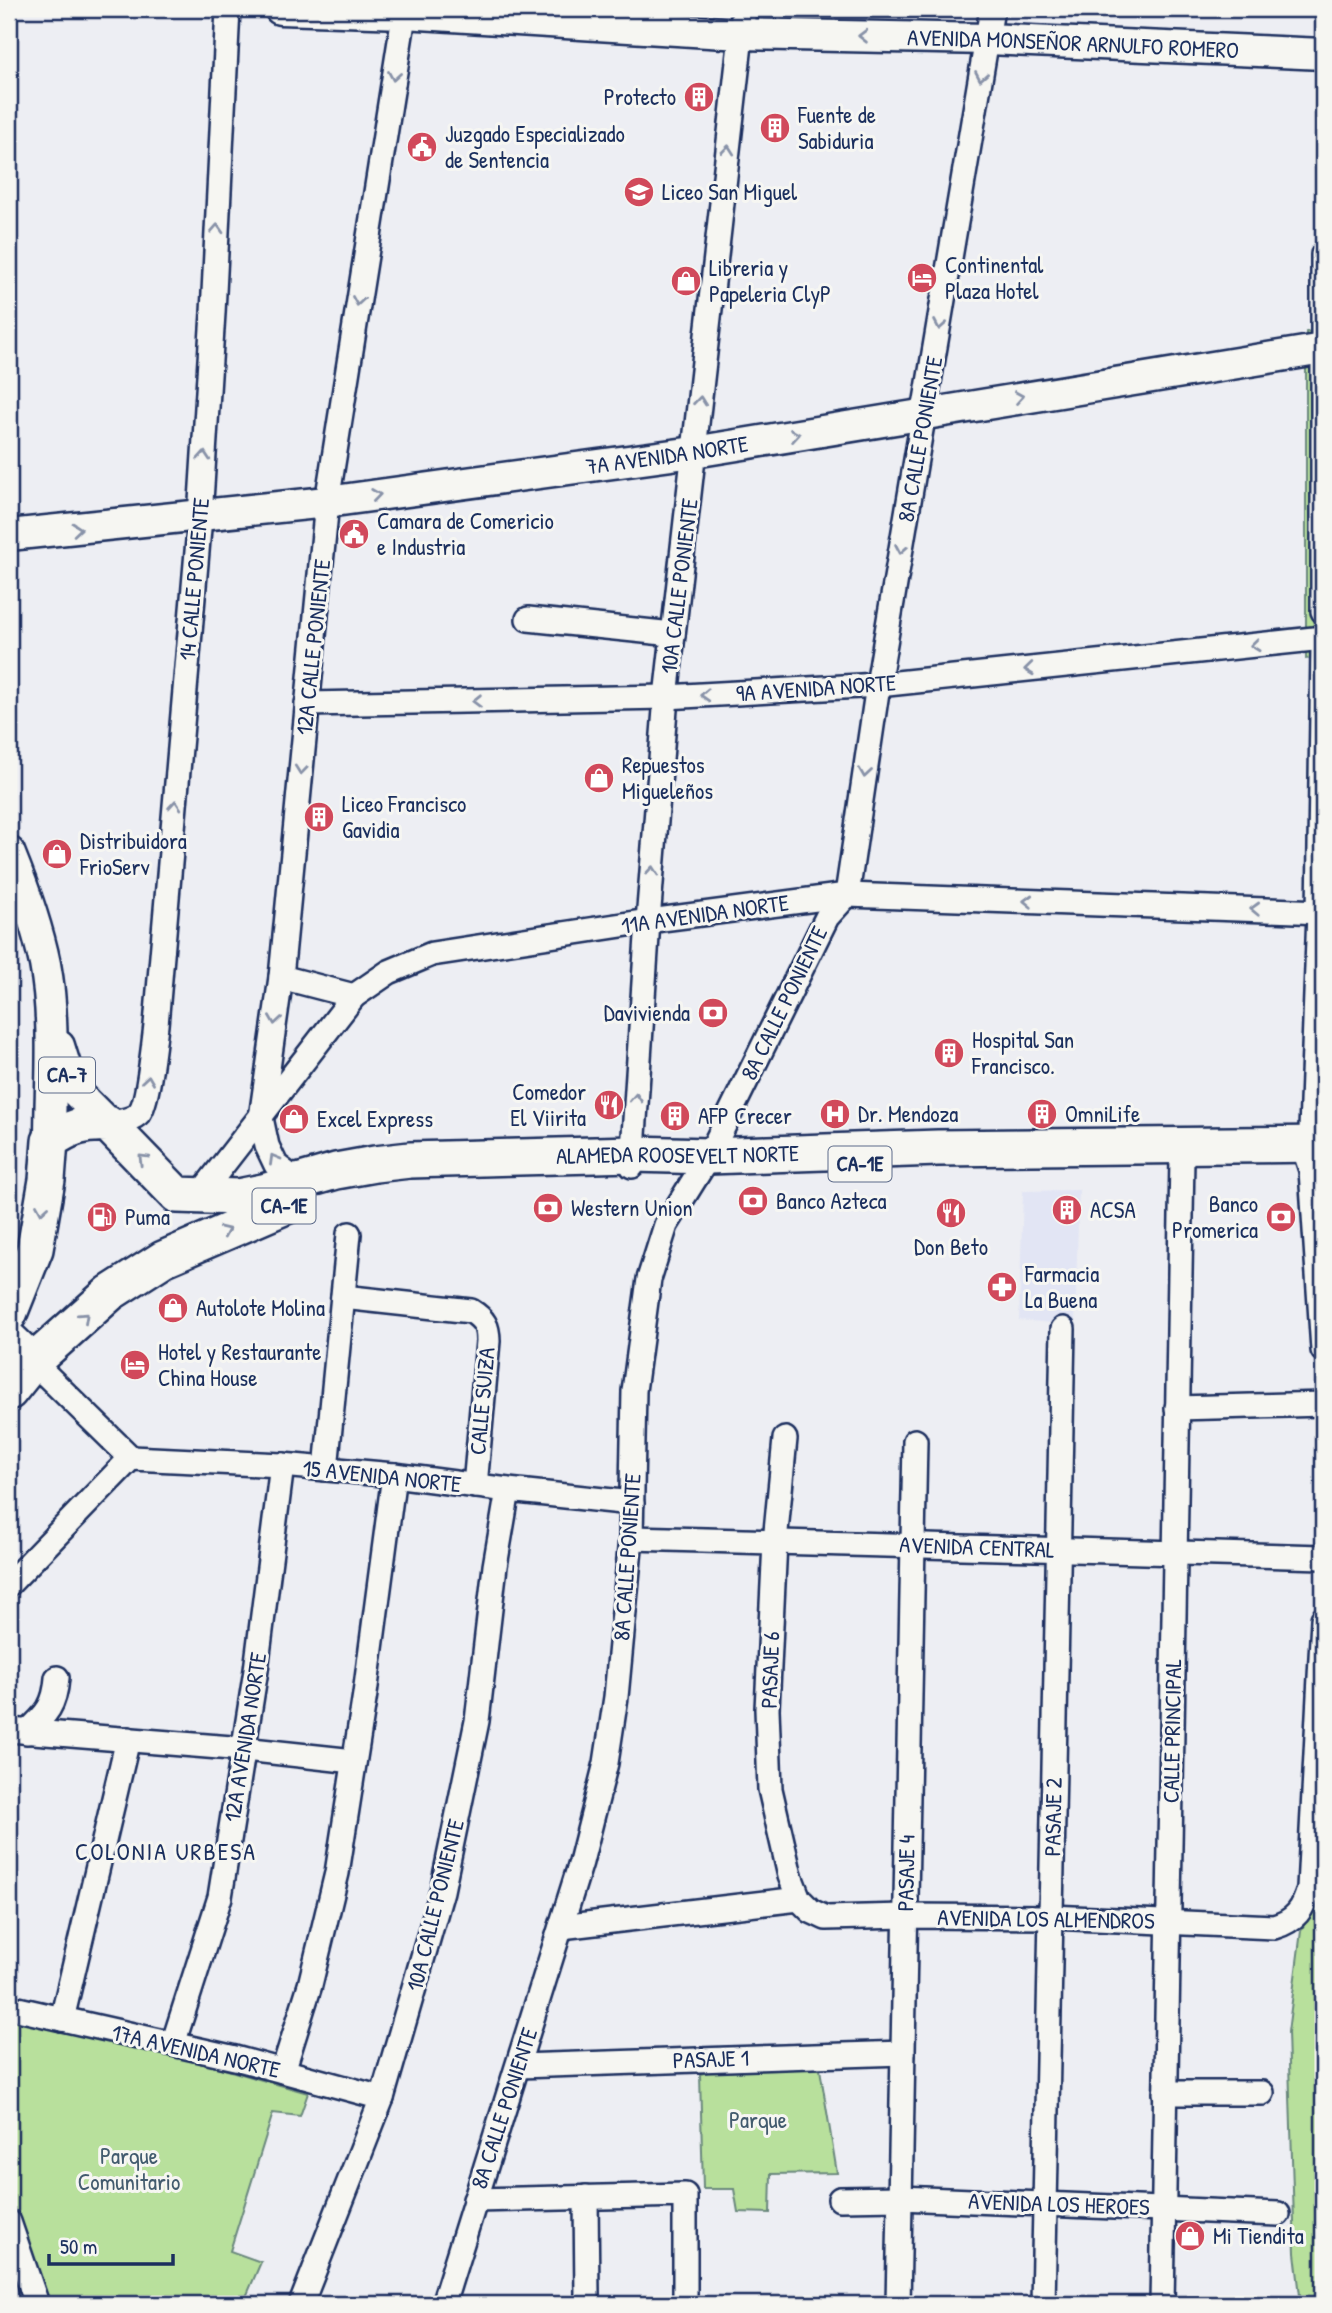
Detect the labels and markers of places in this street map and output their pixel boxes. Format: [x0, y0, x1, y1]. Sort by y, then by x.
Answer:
building icon: Protecto [682, 80, 716, 114]
place label: Protecto [604, 81, 676, 112]
place label: Fuente de Sabiduria [797, 99, 876, 156]
building icon: Fuente de Sabiduria [758, 111, 792, 145]
place label: Juzgado Especializado de Sentencia [445, 118, 625, 175]
public building icon: Juzgado Especializado de Sentencia [405, 130, 439, 164]
school or university icon: Liceo San Miguel [622, 175, 656, 209]
place label: Liceo San Miguel [662, 176, 798, 207]
place label: Continental Plaza Hotel [945, 249, 1044, 306]
place label: Libreria y Papeleria ClyP [709, 252, 831, 309]
hotel icon: Continental Plaza Hotel [905, 261, 939, 295]
shop icon: Libreria y Papeleria ClyP [669, 264, 703, 298]
place label: Camara de Comericio e Industria [377, 505, 554, 562]
public building icon: Camara de Comericio e Industria [337, 517, 371, 551]
place label: Repuestos Migueleños [622, 749, 713, 806]
shop icon: Repuestos Migueleños [582, 761, 616, 795]
place label: Liceo Francisco Gavidia [342, 788, 466, 845]
building icon: Liceo Francisco Gavidia [302, 800, 336, 834]
place label: Distribuidora FrioServ [79, 825, 187, 882]
shop icon: Distribuidora FrioServ [40, 837, 74, 871]
bank icon: Davivienda [696, 996, 730, 1030]
place label: Davivienda [604, 997, 690, 1028]
place label: Hospital San Francisco. [971, 1024, 1074, 1081]
building icon: Hospital San Francisco. [932, 1036, 966, 1070]
place label: Comedor El Viirita [510, 1076, 586, 1133]
restaurant icon: Comedor El Viirita [592, 1088, 626, 1122]
hospital icon: Dr. Mendoza [818, 1097, 852, 1131]
building icon: OmniLife [1025, 1097, 1059, 1131]
place label: Dr. Mendoza [858, 1098, 958, 1129]
place label: OmniLife [1065, 1098, 1140, 1129]
building icon: AFP Crecer [658, 1099, 692, 1133]
place label: AFP Crecer [698, 1100, 792, 1131]
shop icon: Excel Express [277, 1102, 311, 1136]
place label: Excel Express [317, 1103, 433, 1134]
bank icon: Banco Azteca [736, 1184, 770, 1218]
place label: Banco Azteca [776, 1185, 887, 1216]
place label: Banco Promerica [1172, 1188, 1258, 1245]
bank icon: Western Union [531, 1191, 565, 1225]
place label: Western Union [571, 1192, 693, 1223]
building icon: ACSA [1050, 1193, 1084, 1227]
place label: ACSA [1090, 1194, 1136, 1225]
restaurant icon: Don Beto [934, 1196, 968, 1230]
fuel station icon: Puma [85, 1200, 119, 1234]
bank icon: Banco Promerica [1264, 1200, 1298, 1234]
place label: Puma [125, 1201, 170, 1232]
place label: Don Beto [914, 1231, 988, 1262]
place label: Farmacia La Buena [1024, 1258, 1099, 1315]
pharmacy icon: Farmacia La Buena [985, 1270, 1019, 1304]
shop icon: Autolote Molina [156, 1291, 190, 1325]
place label: Autolote Molina [196, 1292, 325, 1323]
place label: Hotel y Restaurante China House [158, 1336, 321, 1393]
hotel icon: Hotel y Restaurante China House [118, 1348, 152, 1382]
shop icon: Mi Tiendita [1173, 2219, 1207, 2253]
place label: Mi Tiendita [1213, 2220, 1304, 2251]

